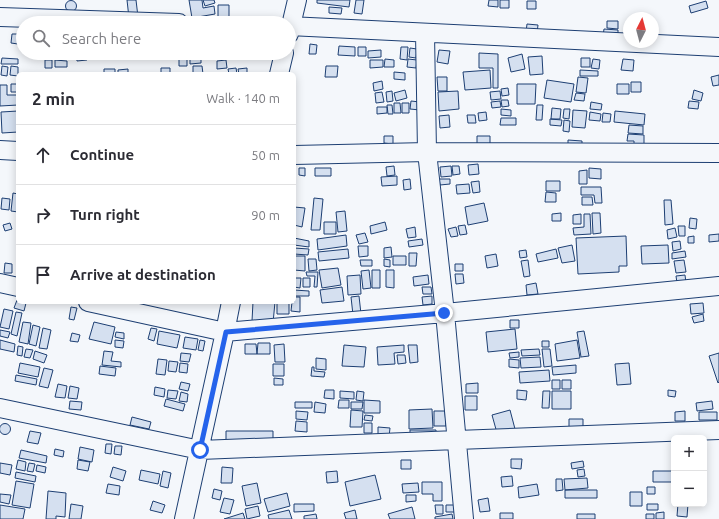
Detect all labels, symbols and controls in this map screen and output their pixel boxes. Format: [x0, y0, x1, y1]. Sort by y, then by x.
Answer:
north arrow [623, 12, 659, 48]
search box [16, 16, 296, 60]
icon: search [30, 27, 52, 49]
text: Search here [62, 30, 141, 47]
text: 2 min [32, 89, 75, 108]
text: Walk · 140 m [206, 91, 280, 105]
icon: ahead [32, 144, 54, 166]
text: Continue [70, 146, 134, 163]
text: 50 m [251, 148, 280, 162]
icon: right [32, 204, 54, 226]
text: Turn right [70, 206, 140, 223]
text: 90 m [251, 208, 280, 222]
icon: arrive [32, 264, 54, 286]
text: Arrive at destination [70, 266, 216, 283]
route end [435, 304, 453, 322]
map controls [671, 435, 707, 507]
button: + [671, 435, 707, 471]
route start [191, 441, 209, 459]
button: − [671, 471, 707, 507]

